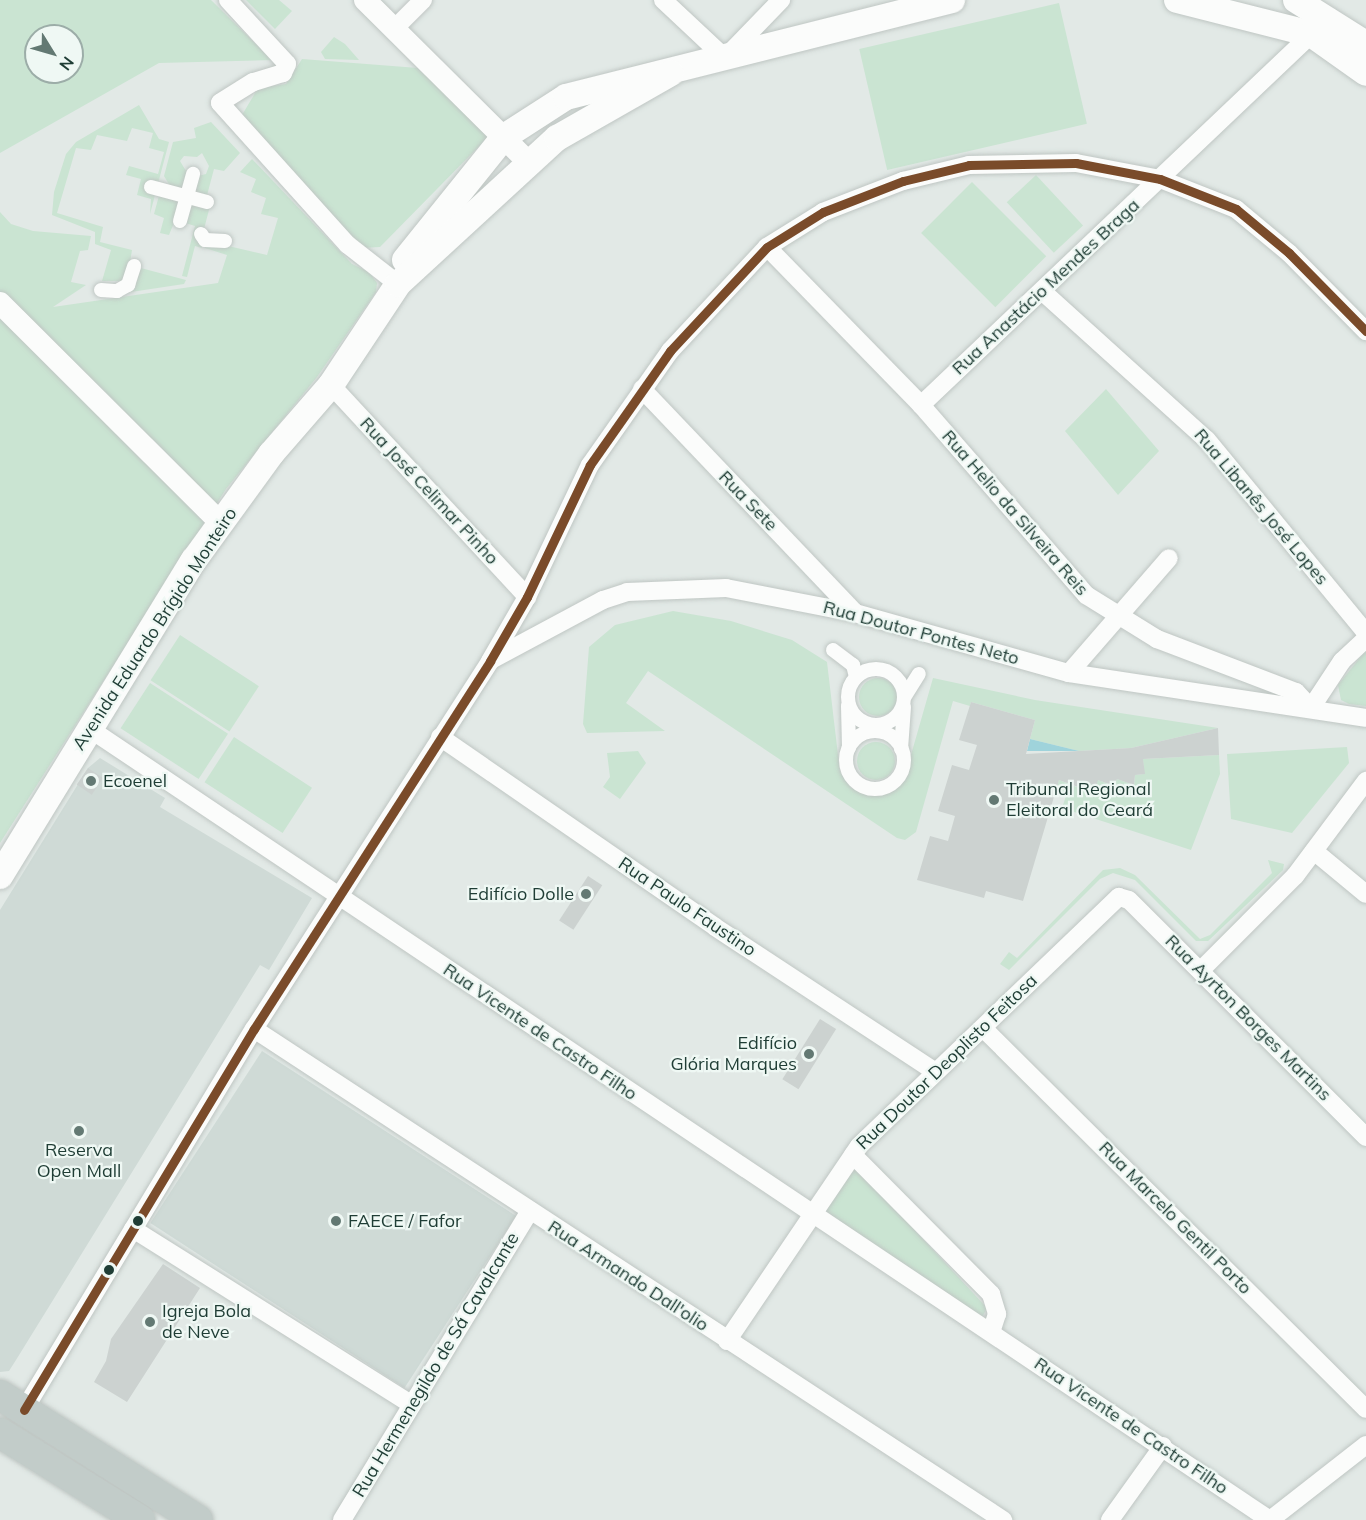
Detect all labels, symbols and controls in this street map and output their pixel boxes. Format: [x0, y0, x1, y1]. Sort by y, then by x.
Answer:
north arrow [24, 24, 84, 84]
text: N [55, 53, 78, 74]
street label: Rua Anastácio Mendes Braga [948, 194, 1144, 380]
street label: Rua José Celimar Pinho [355, 413, 503, 569]
street label: Rua Libanês José Lopes [1189, 425, 1333, 589]
street label: Rua Helio da Silveira Reis [937, 426, 1093, 600]
street label: Rua Sete [714, 466, 782, 536]
street label: Avenida Eduardo Brígido Monteiro [68, 504, 242, 754]
street label: Rua Doutor Pontes Neto [821, 596, 1021, 670]
place label: Ecoenel [103, 770, 167, 792]
marker: Ecoenel [84, 774, 98, 788]
place label: Tribunal Regional Eleitoral do Ceará [1006, 779, 1153, 822]
marker: Tribunal Regional Eleitoral do Ceará [987, 793, 1001, 807]
street label: Rua Paulo Faustino [614, 853, 760, 961]
place label: Edifício Dolle [468, 883, 574, 905]
marker: Edifício Dolle [579, 887, 593, 901]
street label: Rua Ayrton Borges Martins [1160, 930, 1336, 1106]
street label: Rua Vicente de Castro Filho [439, 959, 641, 1105]
street label: Rua Doutor Deoplisto Feitosa [852, 970, 1042, 1154]
place label: Edifício Glória Marques [670, 1033, 797, 1076]
marker: Edifício Glória Marques [802, 1047, 816, 1061]
marker: Reserva Open Mall [72, 1124, 86, 1138]
street label: Rua Marcelo Gentil Porto [1094, 1137, 1256, 1299]
place label: Reserva Open Mall [37, 1140, 121, 1182]
place label: FAECE / Fafor [348, 1210, 461, 1232]
marker: FAECE / Fafor [329, 1214, 343, 1228]
unlabelled marker [132, 1215, 144, 1227]
street label: Rua Armando Dall'olio [544, 1216, 712, 1336]
street label: Rua Hermenegildo de Sá Cavalcante [348, 1229, 524, 1501]
unlabelled marker [103, 1264, 115, 1276]
place label: Igreja Bola de Neve [162, 1301, 251, 1344]
marker: Igreja Bola de Neve [143, 1315, 157, 1329]
street label: Rua Vicente de Castro Filho [1030, 1353, 1232, 1499]

